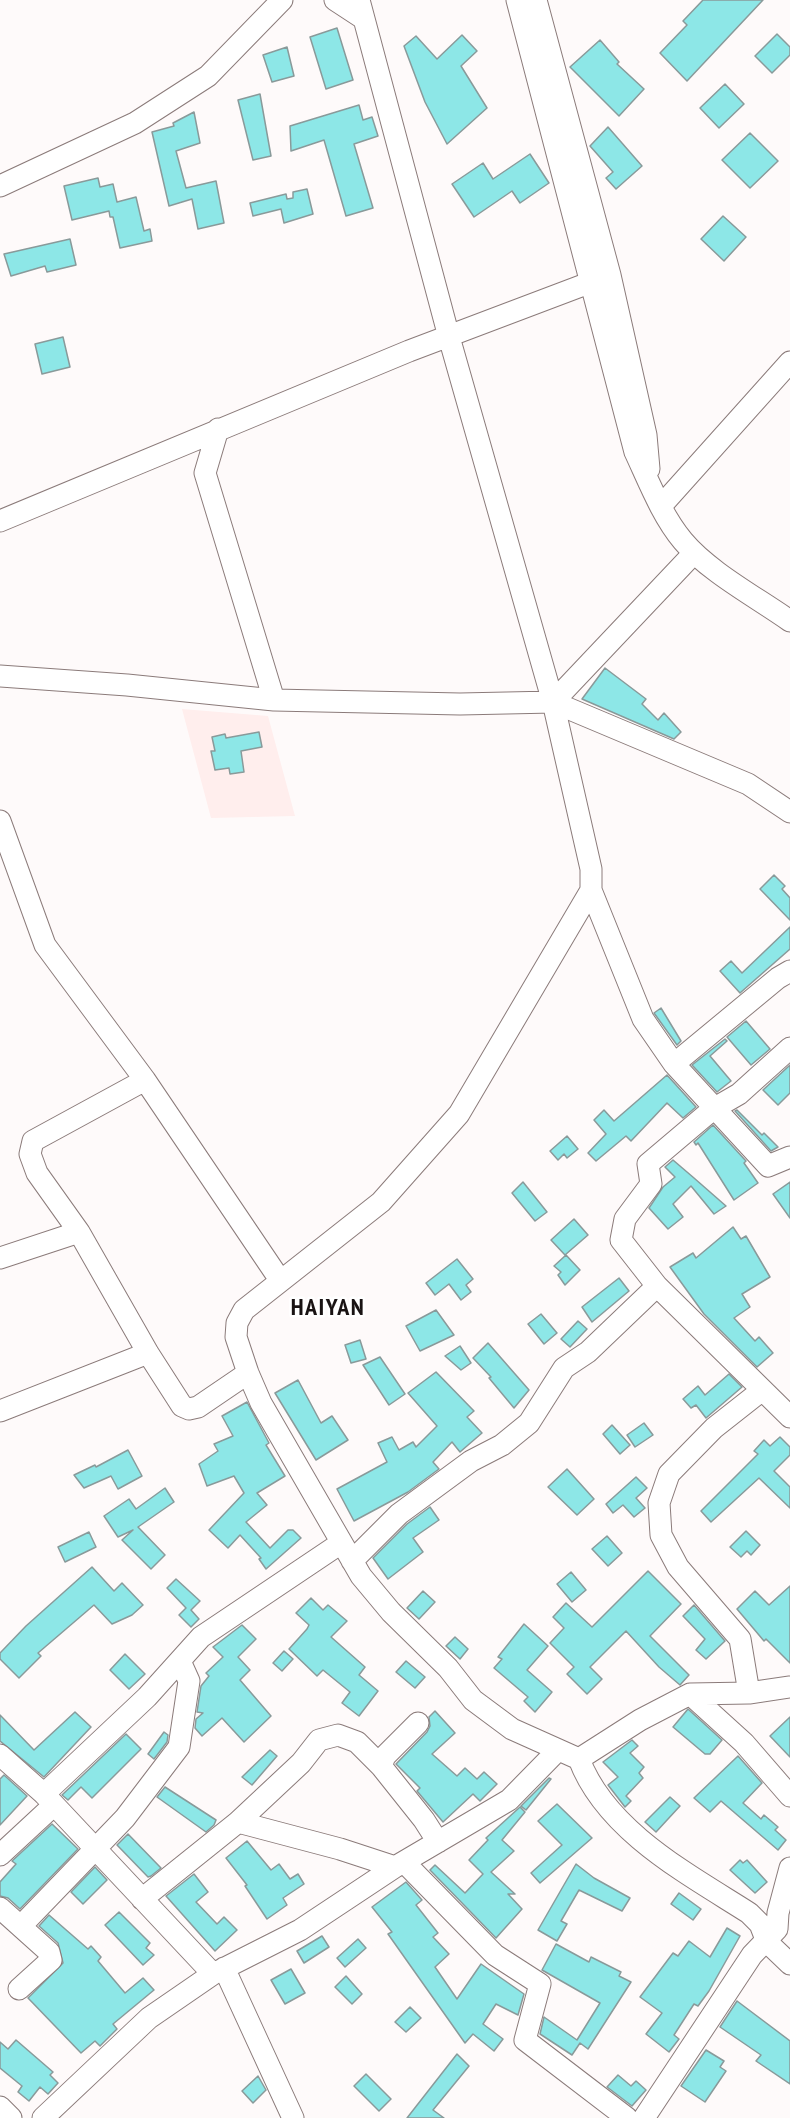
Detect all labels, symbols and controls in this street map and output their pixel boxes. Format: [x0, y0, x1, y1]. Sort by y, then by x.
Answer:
district label: HAIYAN [291, 1294, 365, 1322]

